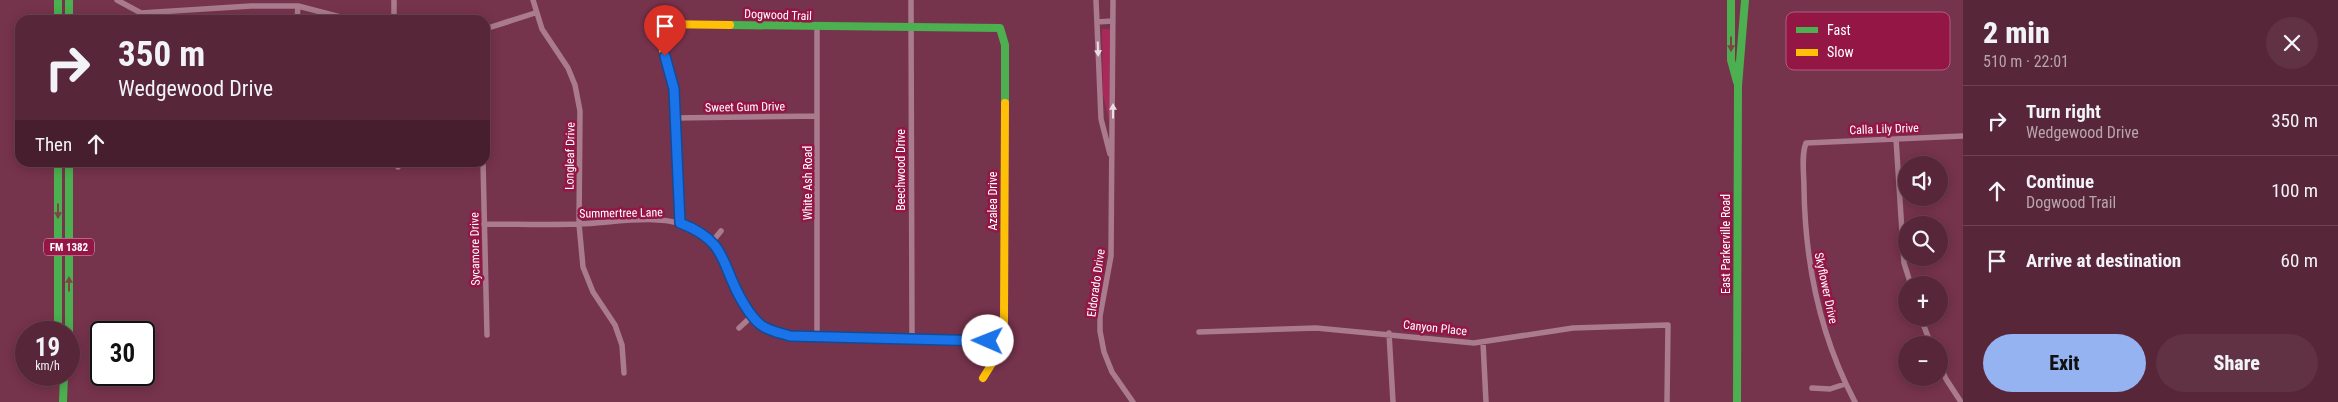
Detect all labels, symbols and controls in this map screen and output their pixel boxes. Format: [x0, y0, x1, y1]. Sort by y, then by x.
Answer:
pin [644, 5, 686, 56]
street label: Dogwood Trail [744, 7, 812, 23]
icon: arrive [651, 12, 679, 40]
legend [1786, 12, 1950, 70]
text: 2 min [1983, 15, 2050, 50]
button: close [2266, 17, 2318, 69]
text: Fast [1827, 22, 1851, 38]
text: 350 m [118, 34, 205, 75]
icon: right [35, 35, 100, 100]
one-way arrow [1727, 36, 1735, 52]
one-way arrow [1095, 41, 1103, 57]
text: Slow [1827, 44, 1854, 60]
text: 510 m · 22:01 [1983, 52, 2069, 71]
text: Wedgewood Drive [118, 76, 273, 101]
street label: Sweet Gum Drive [705, 99, 786, 115]
text: Turn right [2026, 100, 2101, 123]
one-way arrow [1109, 103, 1117, 119]
icon: right [1983, 107, 2011, 135]
text: 350 m [2271, 109, 2318, 132]
street label: Longleaf Drive [562, 121, 578, 190]
street label: Calla Lily Drive [1849, 121, 1919, 137]
text: Wedgewood Drive [2026, 123, 2139, 142]
street label: Beechwood Drive [894, 129, 908, 211]
icon: ahead [82, 130, 110, 158]
text: Then [35, 133, 72, 156]
street label: White Ash Road [801, 146, 815, 220]
map controls [1898, 156, 1948, 386]
button: sound [1898, 156, 1948, 206]
text: Continue [2026, 170, 2094, 193]
street label: Azalea Drive [986, 171, 1000, 230]
icon: ahead [1983, 177, 2011, 205]
text: 100 m [2271, 179, 2318, 202]
text: Dogwood Trail [2026, 193, 2116, 212]
street label: East Parkerville Road [1719, 194, 1733, 294]
one-way arrow [54, 203, 62, 219]
street label: Summertree Lane [579, 205, 663, 221]
street label: Sycamore Drive [467, 212, 483, 286]
button: search [1898, 216, 1948, 266]
road number: FM 1382 [44, 238, 94, 256]
icon: arrive [1983, 247, 2011, 275]
street label: Eldorado Drive [1084, 248, 1108, 318]
text: Arrive at destination [2026, 249, 2181, 272]
text: 60 m [2281, 249, 2318, 272]
street label: Skyflower Drive [1812, 251, 1840, 325]
one-way arrow [65, 276, 73, 292]
button: + [1898, 276, 1948, 326]
position arrow [961, 314, 1013, 366]
street label: Canyon Place [1402, 318, 1468, 338]
speed limit sign: 30 [90, 321, 155, 386]
text: 19 [35, 333, 60, 362]
button: Exit [1983, 334, 2146, 392]
button: Share [2156, 334, 2318, 392]
button: − [1898, 336, 1948, 386]
text: km/h [35, 359, 60, 373]

